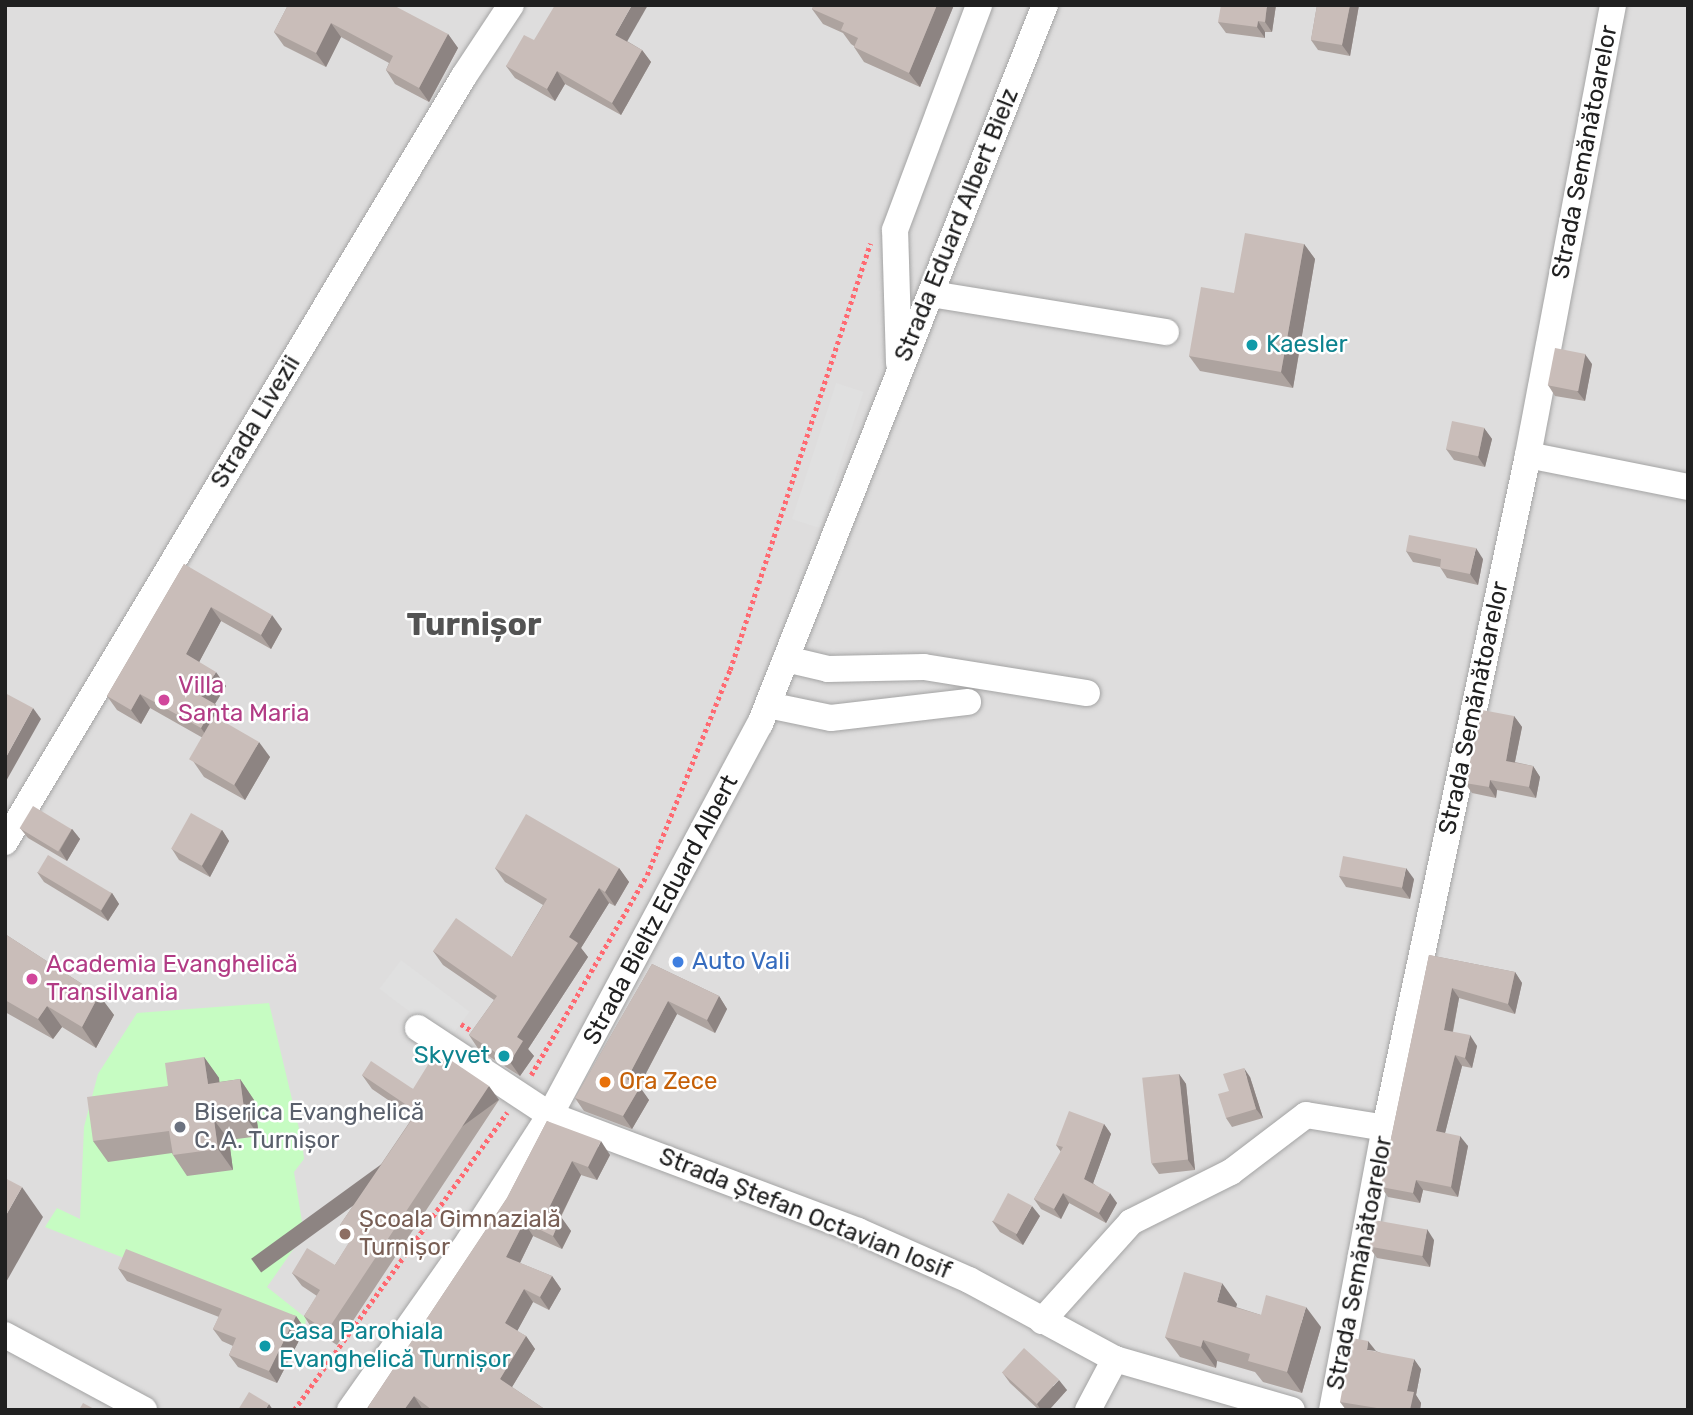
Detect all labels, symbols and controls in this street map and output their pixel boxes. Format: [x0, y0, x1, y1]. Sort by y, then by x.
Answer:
street label: Strada Semănătoarelor [1546, 23, 1624, 281]
street label: Strada Eduard Albert Bielz [889, 84, 1025, 366]
place label: Kaesler [1266, 331, 1348, 359]
marker: Kaesler [1244, 337, 1260, 353]
street label: Strada Livezii [205, 351, 307, 493]
street label: Strada Semănătoarelor [1433, 579, 1515, 837]
district label: Turnișor [406, 605, 542, 643]
place label: Villa Santa Maria [178, 672, 310, 728]
marker: Villa Santa Maria [156, 692, 172, 708]
street label: Strada Bieltz Eduard Albert [577, 770, 745, 1050]
place label: Auto Vali [692, 948, 791, 976]
place label: Academia Evanghelică Transilvania [46, 951, 298, 1007]
marker: Auto Vali [670, 954, 686, 970]
marker: Academia Evanghelică Transilvania [24, 971, 40, 987]
place label: Skyvet [414, 1042, 490, 1070]
marker: Skyvet [496, 1048, 512, 1064]
place label: Ora Zece [619, 1068, 717, 1096]
marker: Ora Zece [597, 1074, 613, 1090]
place label: Biserica Evanghelică C. A. Turnișor [194, 1099, 424, 1155]
marker: Biserica Evanghelică C. A. Turnișor [172, 1119, 188, 1135]
street label: Strada Semănătoarelor [1321, 1134, 1399, 1392]
street label: Strada Ștefan Octavian Iosif [655, 1142, 955, 1286]
place label: Școala Gimnazială Turnișor [359, 1206, 561, 1262]
marker: Școala Gimnazială Turnișor [337, 1226, 353, 1242]
place label: Casa Parohiala Evanghelică Turnișor [279, 1318, 511, 1374]
marker: Casa Parohiala Evanghelică Turnișor [257, 1338, 273, 1354]

